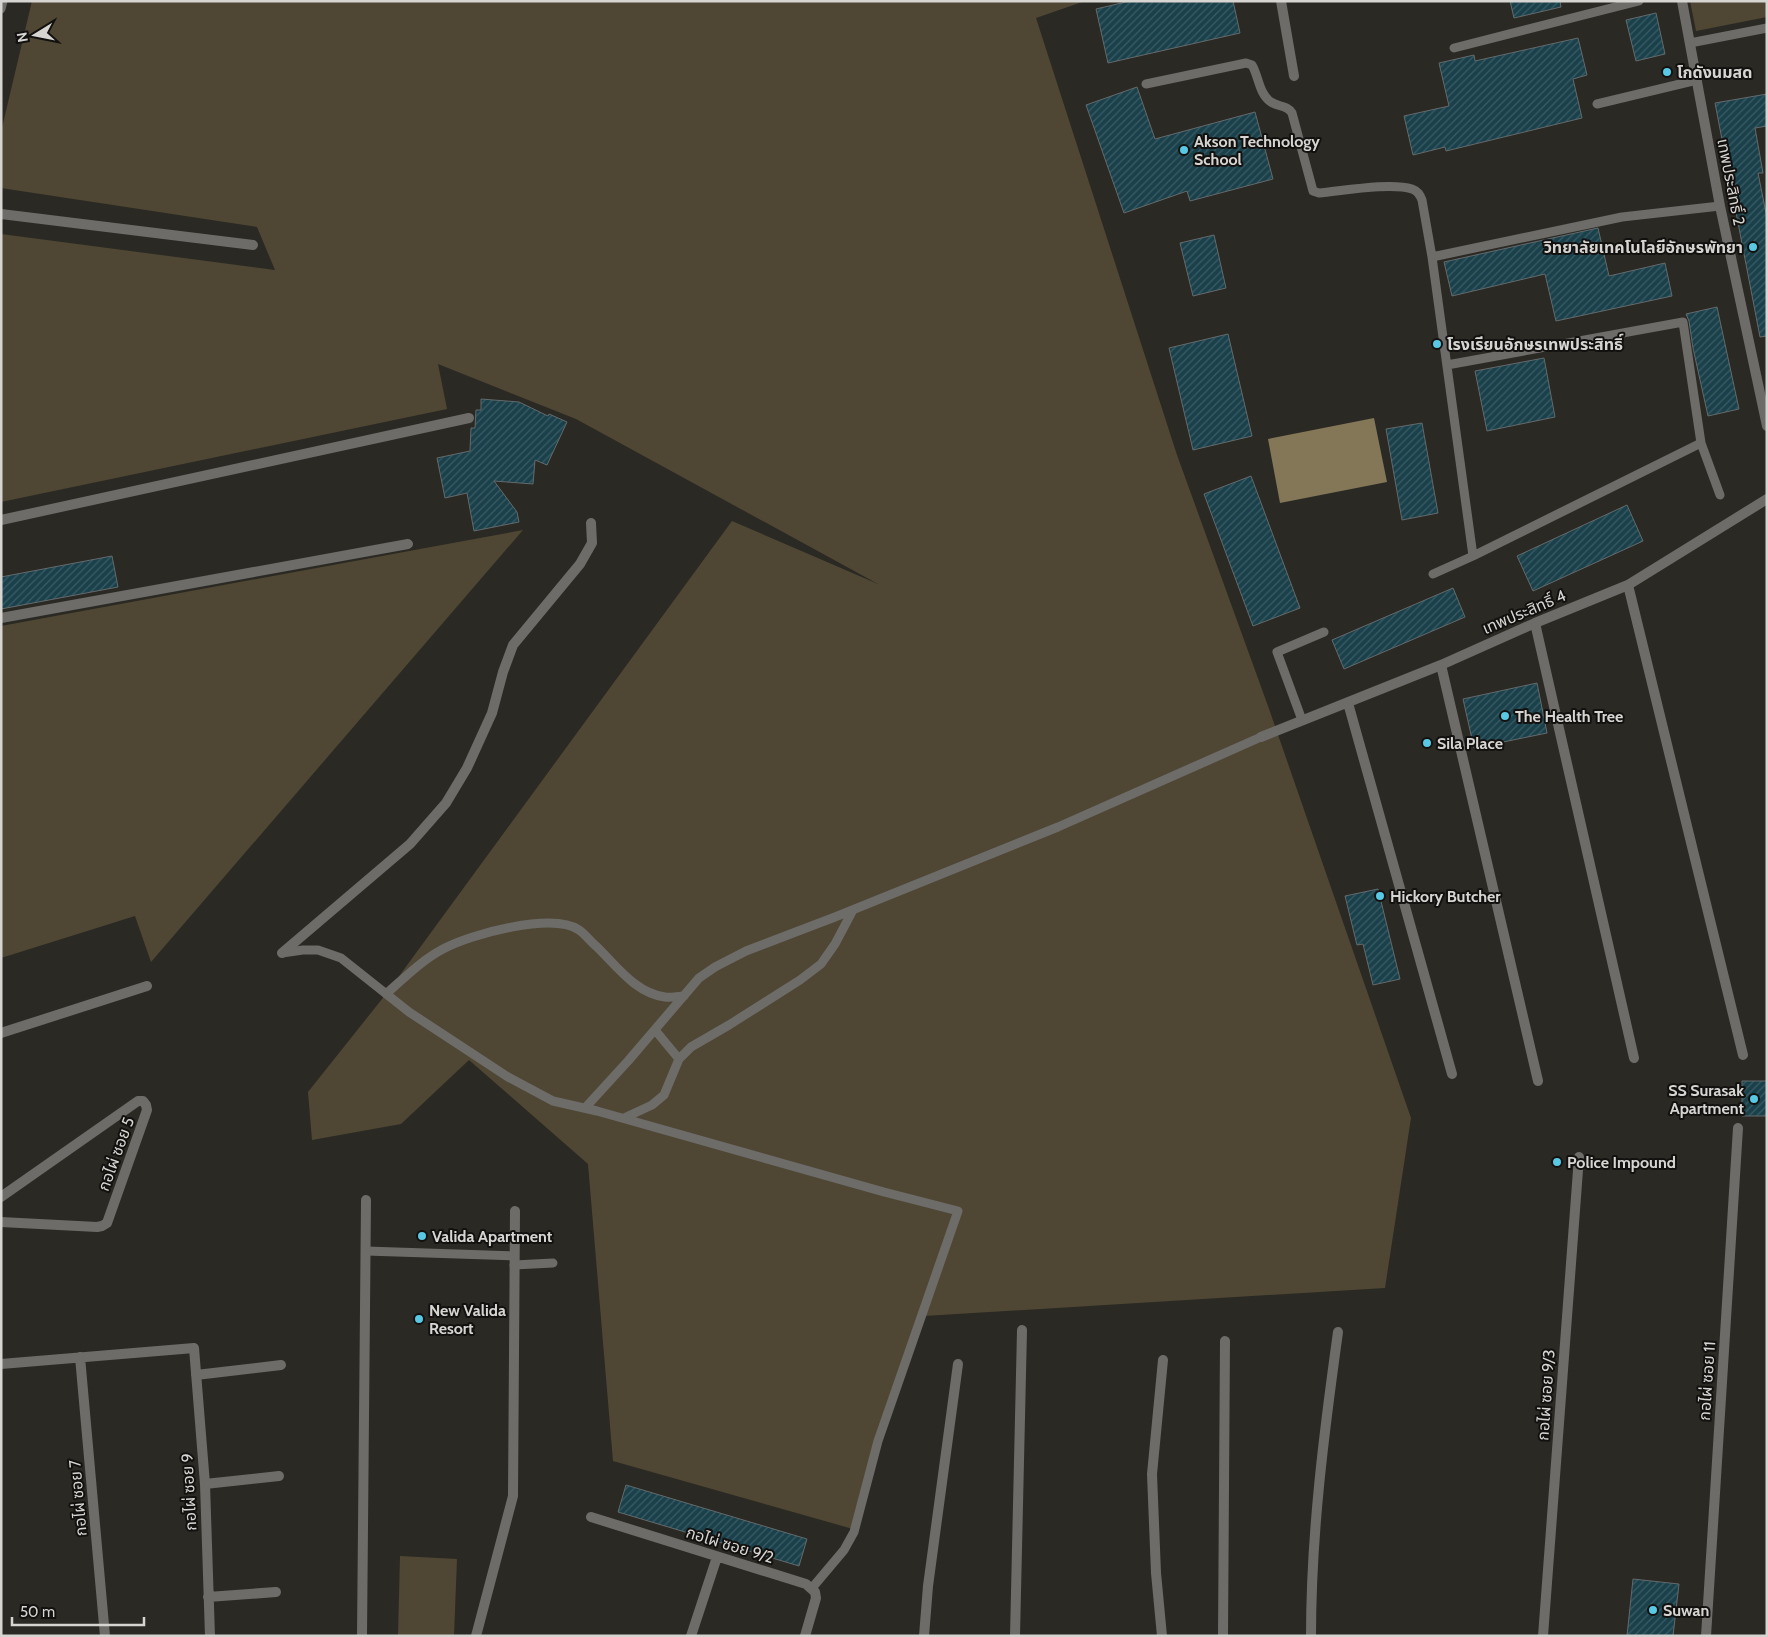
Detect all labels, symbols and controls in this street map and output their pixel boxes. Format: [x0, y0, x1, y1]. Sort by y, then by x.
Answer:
north arrow [10, 10, 60, 60]
text: N [12, 31, 32, 44]
place label: โกดังนมสด [1677, 63, 1752, 82]
marker: โกดังนมสด [1661, 66, 1673, 78]
place label: Akson Technology School [1194, 132, 1320, 169]
street label: เทพประสิทธิ์ 2 [1713, 137, 1749, 227]
marker: Akson Technology School [1178, 144, 1190, 156]
place label: วิทยาลัยเทคโนโลยีอักษรพัทยา [1543, 238, 1743, 257]
marker: วิทยาลัยเทคโนโลยีอักษรพัทยา [1747, 241, 1759, 253]
place label: โรงเรียนอักษรเทพประสิทธิ์ [1447, 333, 1624, 354]
marker: โรงเรียนอักษรเทพประสิทธิ์ [1431, 338, 1443, 350]
street label: เทพประสิทธิ์ 4 [1479, 586, 1569, 638]
place label: The Health Tree [1515, 707, 1623, 726]
marker: The Health Tree [1499, 710, 1511, 722]
place label: Sila Place [1437, 734, 1503, 753]
marker: Sila Place [1421, 737, 1433, 749]
place label: Hickory Butcher [1390, 887, 1501, 906]
marker: Hickory Butcher [1374, 890, 1386, 902]
place label: SS Surasak Apartment [1668, 1081, 1744, 1118]
marker: SS Surasak Apartment [1748, 1093, 1760, 1105]
street label: กอไผ่ ซอย 5 [94, 1114, 138, 1194]
place label: Police Impound [1567, 1153, 1676, 1172]
marker: Police Impound [1551, 1156, 1563, 1168]
place label: Valida Apartment [432, 1227, 553, 1246]
marker: Valida Apartment [416, 1230, 428, 1242]
place label: New Valida Resort [429, 1301, 506, 1338]
marker: New Valida Resort [413, 1313, 425, 1325]
street label: กอไผ่ ซอย 11 [1695, 1341, 1719, 1421]
street label: กอไผ่ ซอย 9/3 [1533, 1349, 1559, 1441]
street label: กอไผ่ ซอย 9 [177, 1453, 201, 1531]
street label: กอไผ่ ซอย 7 [65, 1459, 91, 1537]
street label: กอไผ่ ซอย 9/2 [684, 1523, 776, 1567]
scale bar [12, 1594, 145, 1626]
place label: Suwan [1663, 1601, 1709, 1620]
text: 50 m [20, 1603, 55, 1621]
marker: Suwan [1647, 1604, 1659, 1616]

